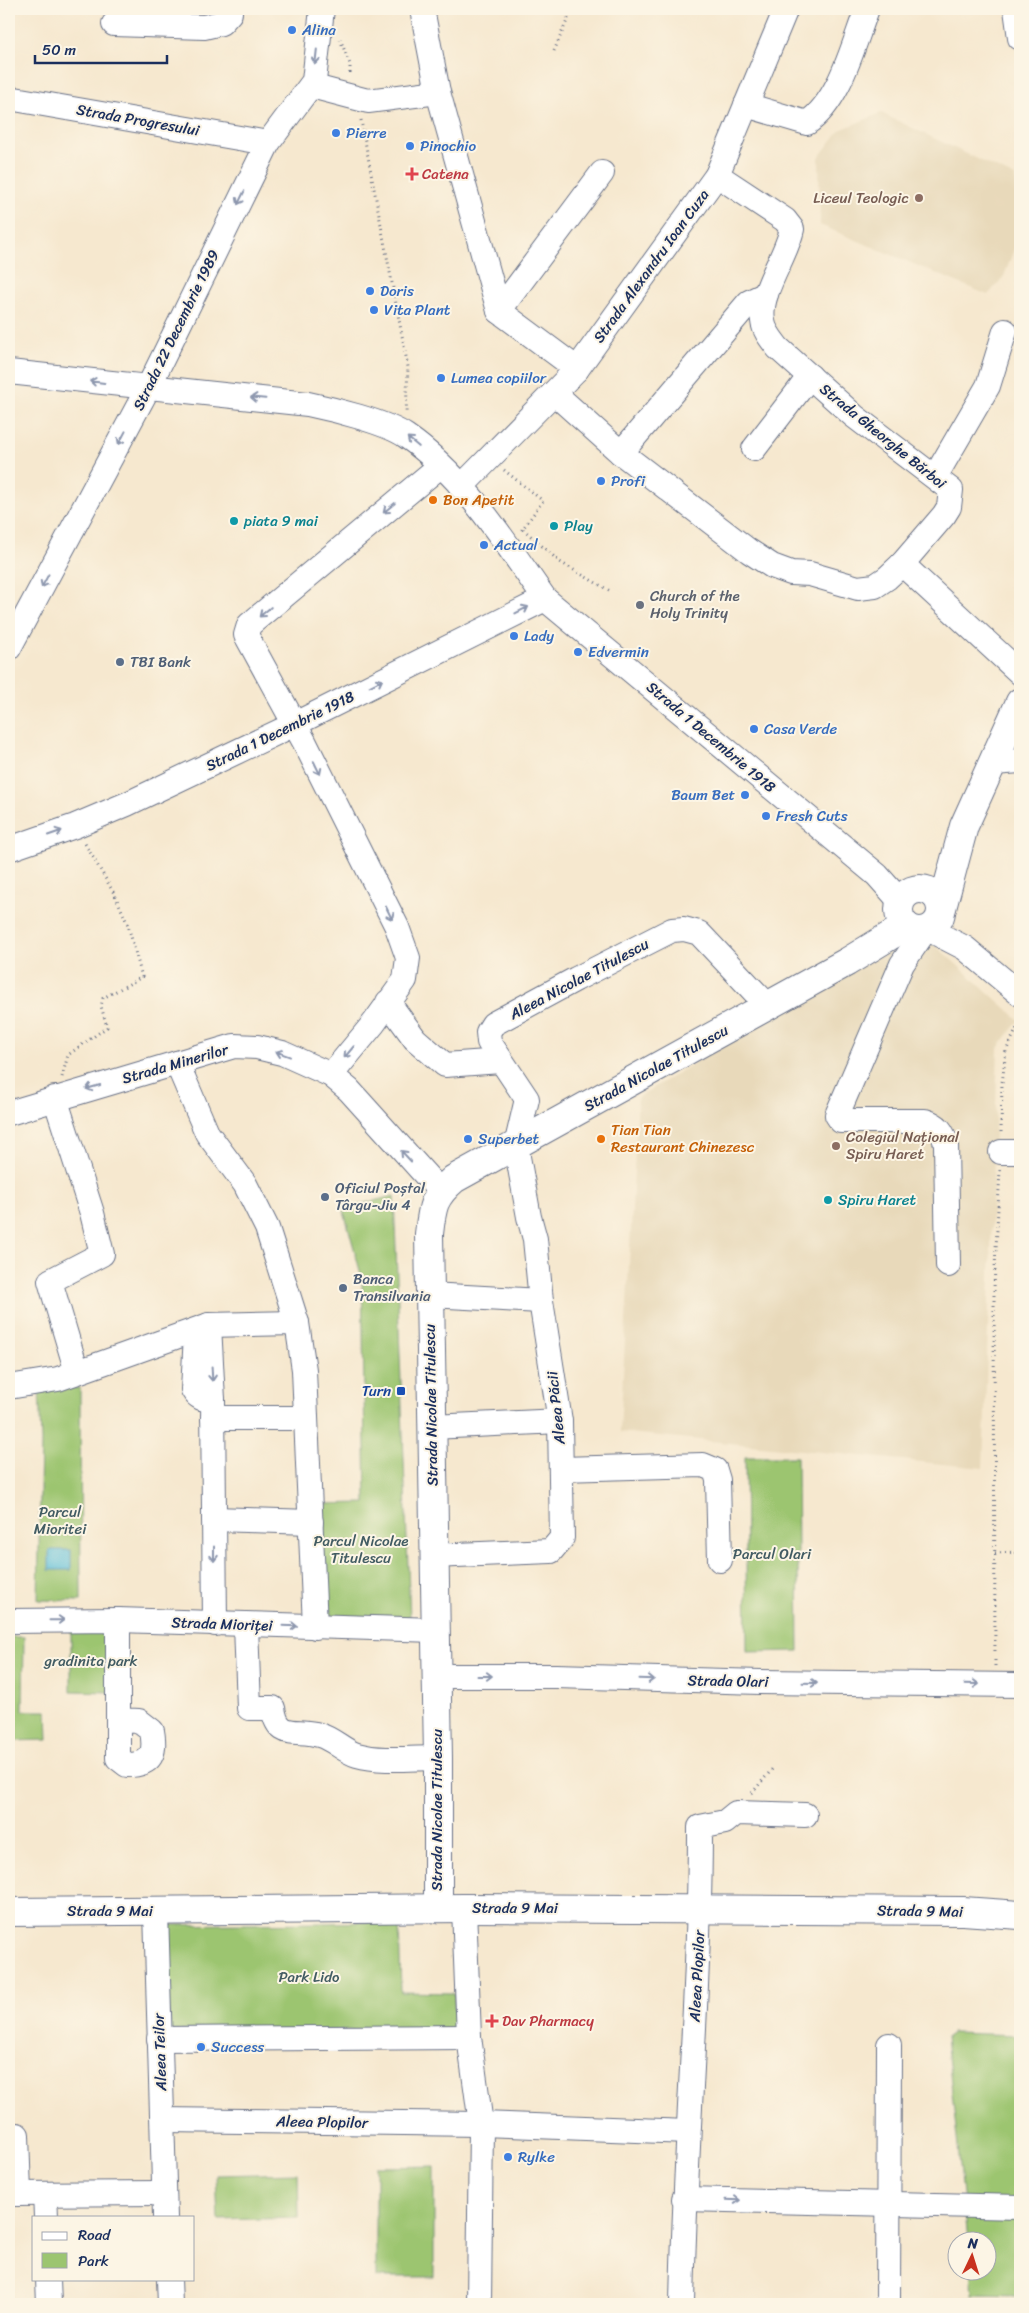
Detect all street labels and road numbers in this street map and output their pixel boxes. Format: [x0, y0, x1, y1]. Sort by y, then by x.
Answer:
street label: Strada Progresului [74, 96, 202, 144]
street label: Strada Alexandru Ioan Cuza [586, 183, 716, 348]
street label: Strada 22 Decembrie 1989 [126, 245, 226, 415]
street label: Strada Gheorghe Bărboi [814, 377, 953, 496]
street label: Strada 1 Decembrie 1918 [640, 675, 782, 799]
street label: Strada 1 Decembrie 1918 [201, 684, 359, 778]
street label: Aleea Nicolae Titulescu [504, 931, 654, 1027]
street label: Strada Nicolae Titulescu [579, 1017, 733, 1119]
street label: Strada Minerilor [119, 1036, 232, 1092]
street label: Strada Nicolae Titulescu [417, 1324, 445, 1486]
street label: Aleea Păcii [539, 1369, 573, 1447]
street label: Strada Mioriței [171, 1609, 274, 1639]
street label: Strada Olari [687, 1667, 769, 1695]
street label: Strada Nicolae Titulescu [424, 1729, 450, 1891]
street label: Strada 9 Mai [472, 1895, 559, 1921]
street label: Strada 9 Mai [877, 1897, 964, 1925]
street label: Strada 9 Mai [67, 1898, 154, 1924]
street label: Aleea Plopilor [682, 1929, 712, 2024]
street label: Aleea Teilor [146, 2012, 174, 2092]
street label: Aleea Plopilor [275, 2108, 369, 2136]

